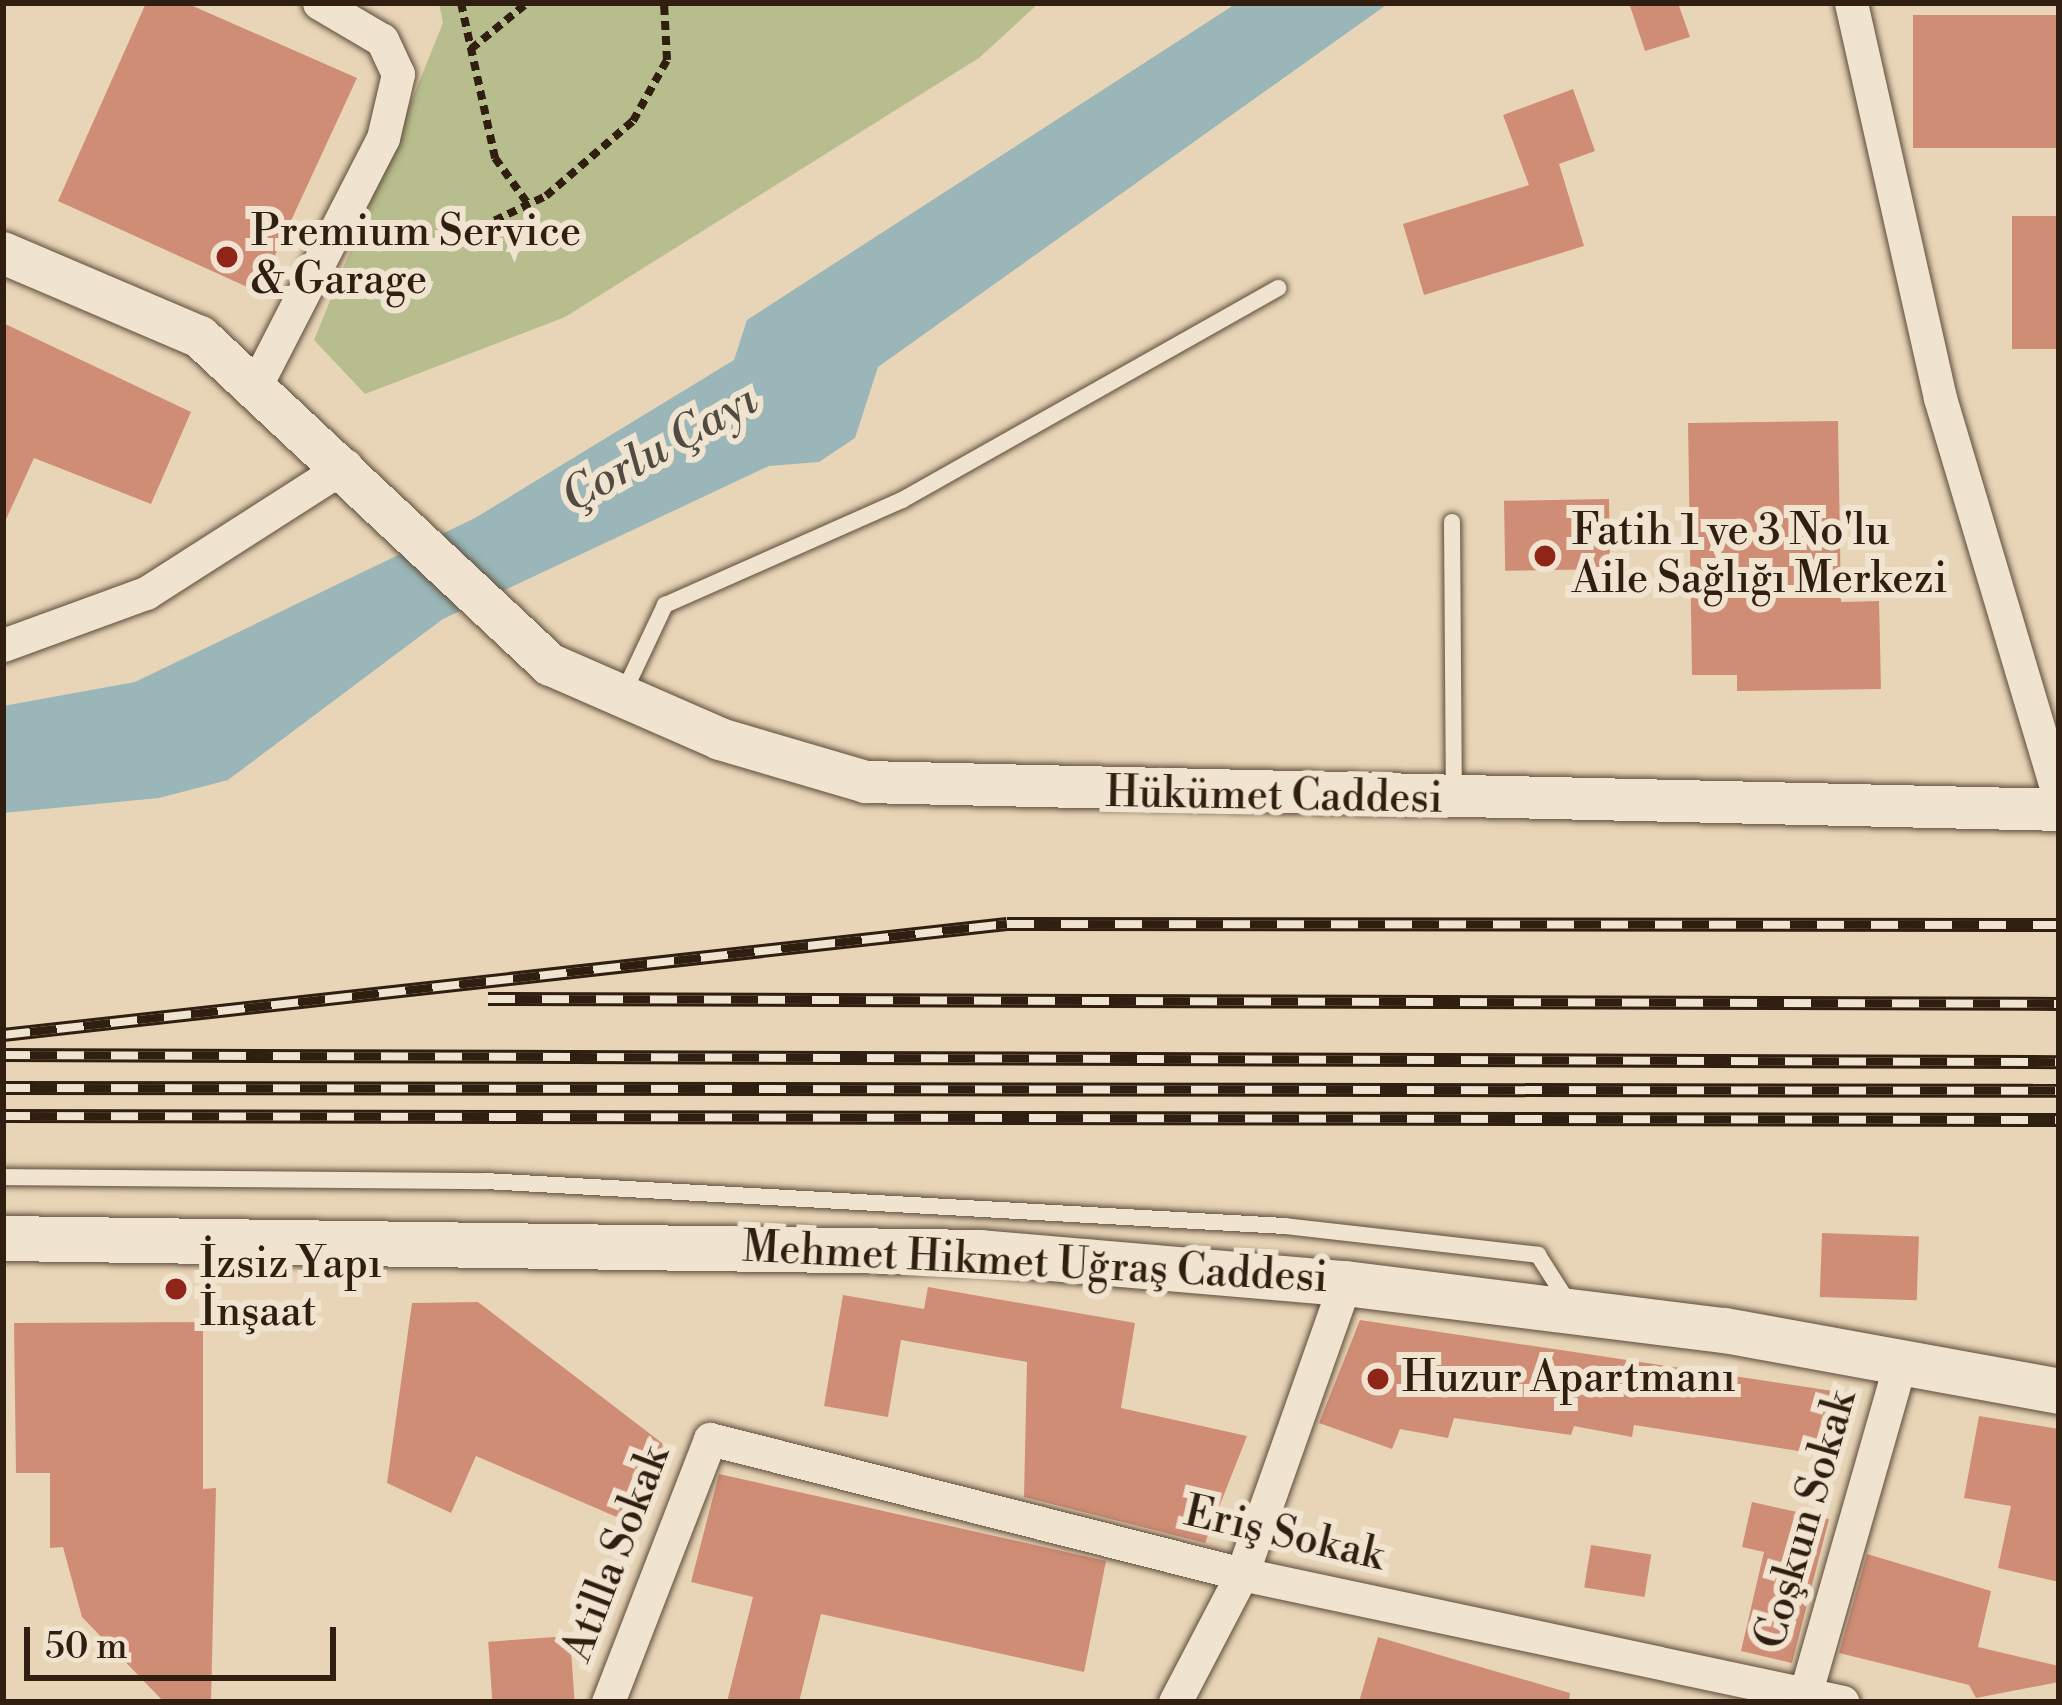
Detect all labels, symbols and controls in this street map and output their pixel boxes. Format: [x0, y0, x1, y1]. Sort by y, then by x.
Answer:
place label: Premium Service & Garage [251, 208, 581, 306]
marker: Premium Service & Garage [214, 244, 240, 270]
water label: Çorlu Çayı [553, 373, 767, 525]
place label: Fatih 1 ve 3 No'lu Aile Sağlığı Merkezi [1572, 507, 1947, 606]
marker: Fatih 1 ve 3 No'lu Aile Sağlığı Merkezi [1529, 540, 1561, 572]
street label: Hükümet Caddesi [1105, 769, 1443, 825]
street label: Mehmet Hikmet Uğraş Caddesi [741, 1223, 1329, 1305]
place label: İzsiz Yapı İnşaat [200, 1240, 382, 1338]
marker: İzsiz Yapı İnşaat [163, 1276, 189, 1302]
place label: Huzur Apartmanı [1402, 1354, 1736, 1404]
marker: Huzur Apartmanı [1365, 1366, 1391, 1392]
street label: Coşkun Sokak [1746, 1385, 1868, 1655]
street label: Atilla Sokak [553, 1439, 681, 1669]
street label: Eriş Sokak [1179, 1488, 1389, 1582]
scale bar [30, 1603, 342, 1677]
text: 50 m [45, 1625, 128, 1670]

